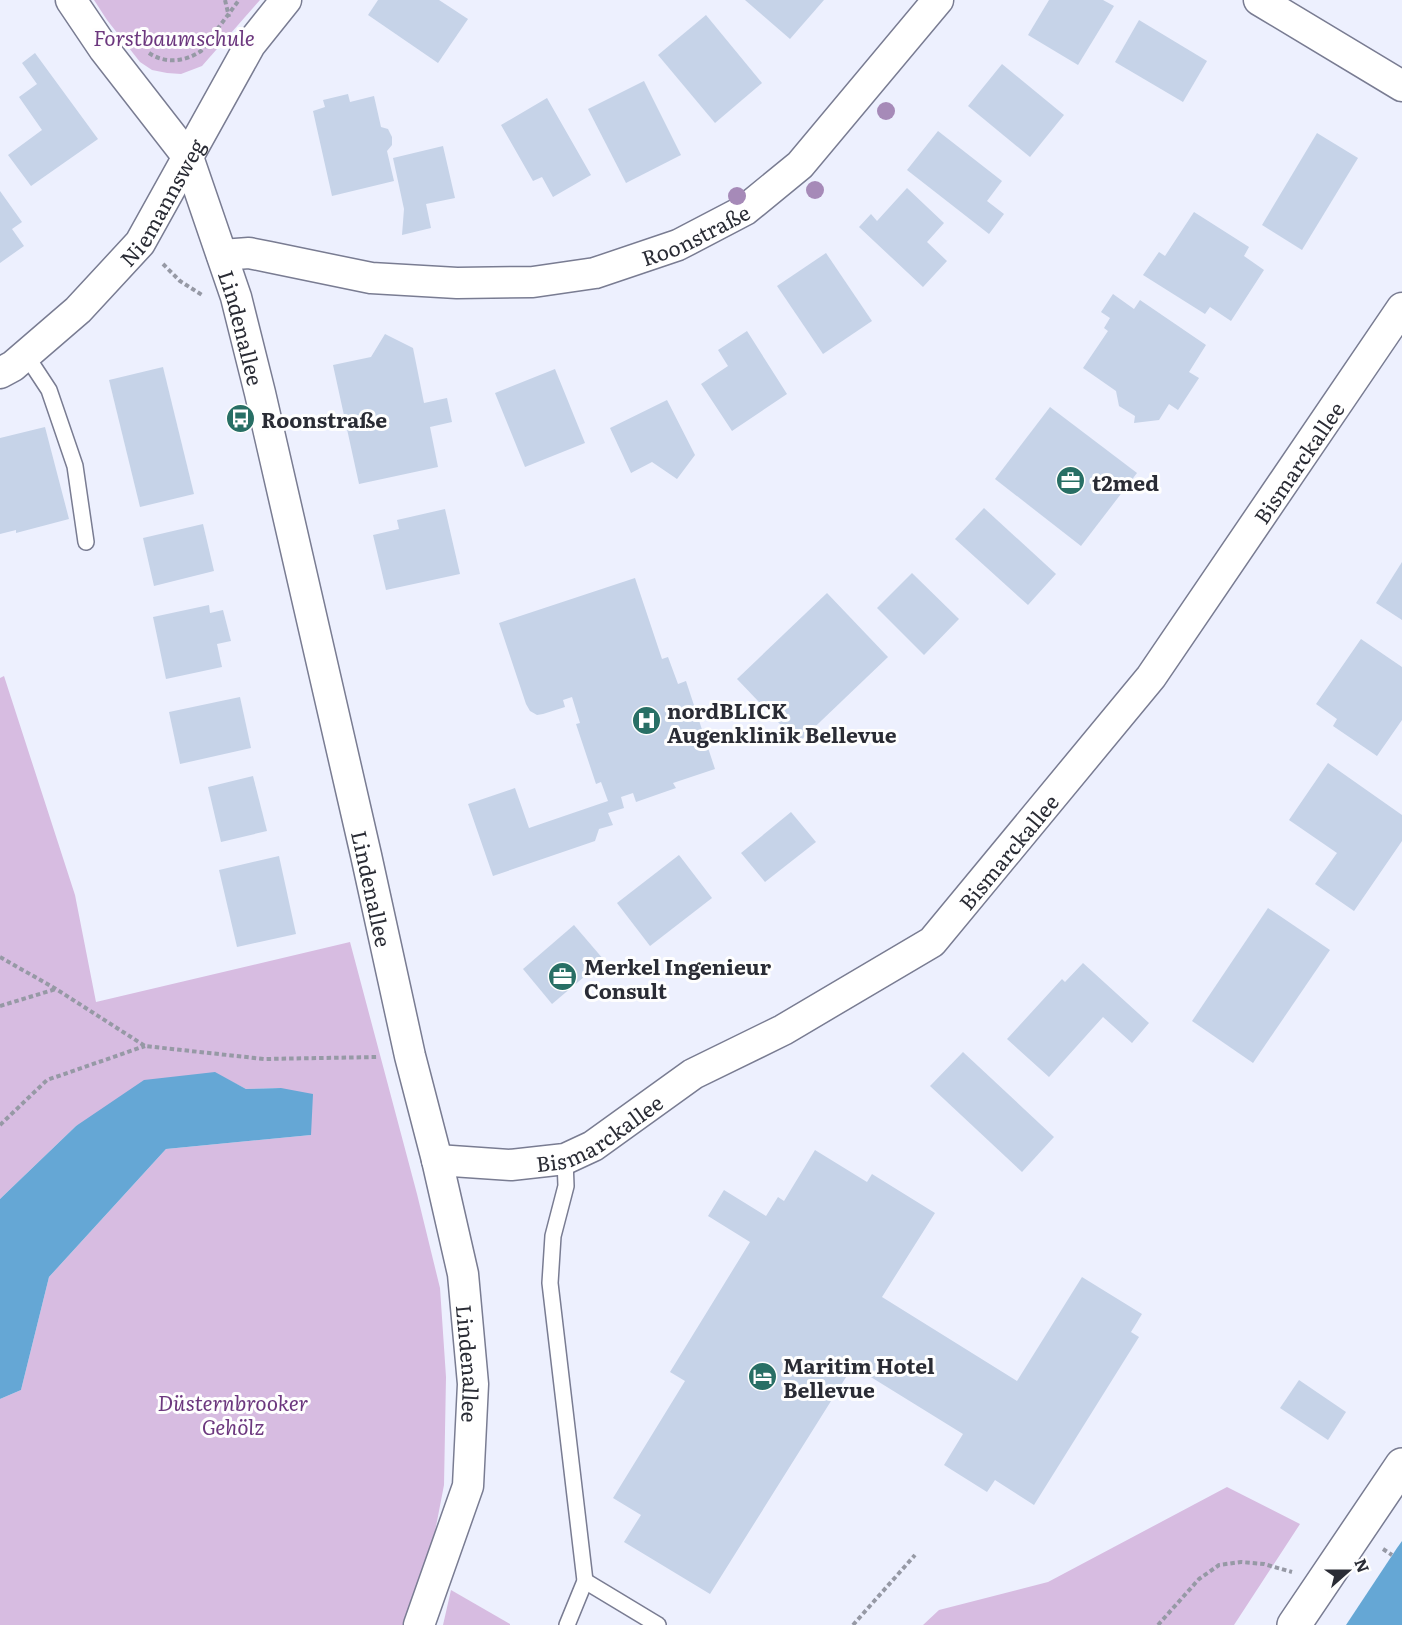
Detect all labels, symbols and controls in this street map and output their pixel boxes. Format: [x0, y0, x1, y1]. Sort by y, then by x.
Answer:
park label: Forstbaumschule [93, 21, 255, 52]
street label: Niemannsweg [111, 132, 211, 272]
street label: Roonstraße [637, 195, 755, 272]
street label: Lindenallee [212, 265, 273, 388]
street label: Bismarckallee [1245, 394, 1350, 529]
bus stop icon: Roonstraße [224, 402, 256, 434]
place label: Roonstraße [261, 403, 387, 434]
office icon: t2med [1055, 465, 1087, 497]
place label: t2med [1092, 466, 1159, 497]
place label: nordBLICK Augenklinik Bellevue [667, 694, 897, 749]
hospital icon: nordBLICK Augenklinik Bellevue [630, 705, 662, 737]
street label: Bismarckallee [950, 786, 1064, 915]
street label: Lindenallee [345, 827, 401, 950]
place label: Merkel Ingenieur Consult [584, 950, 772, 1005]
office icon: Merkel Ingenieur Consult [547, 961, 579, 993]
street label: Bismarckallee [534, 1086, 668, 1178]
street label: Lindenallee [450, 1303, 489, 1424]
place label: Maritim Hotel Bellevue [783, 1349, 935, 1404]
hotel icon: Maritim Hotel Bellevue [746, 1360, 778, 1392]
park label: Düsternbrooker Gehölz [158, 1386, 309, 1441]
north arrow [1318, 1541, 1378, 1601]
text: N [1349, 1555, 1377, 1576]

